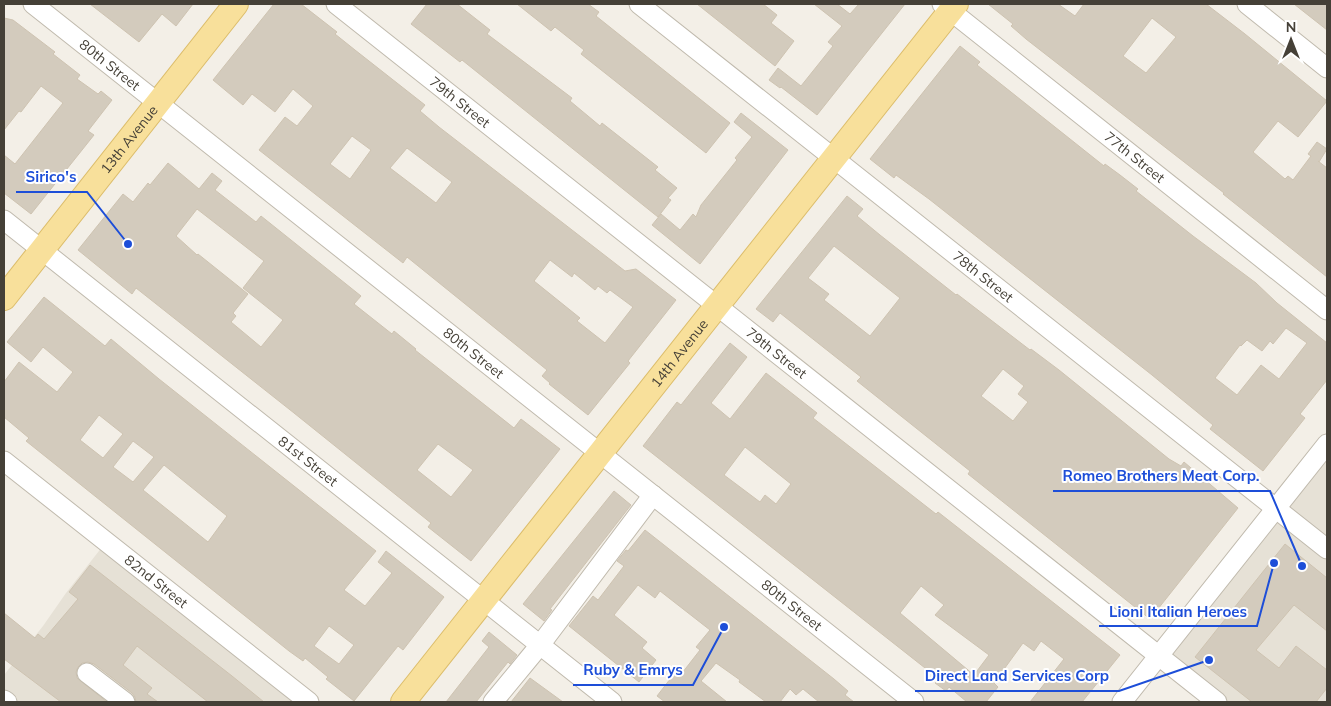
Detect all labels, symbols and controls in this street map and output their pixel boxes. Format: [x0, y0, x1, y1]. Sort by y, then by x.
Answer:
north arrow [1266, 15, 1316, 65]
text: N [1286, 18, 1296, 36]
street label: 80th Street [76, 35, 144, 94]
street label: 79th Street [426, 73, 494, 132]
street label: 13th Avenue [97, 102, 162, 177]
street label: 77th Street [1101, 128, 1169, 187]
callout: Sirico's [16, 162, 87, 192]
text: Sirico's [26, 167, 76, 186]
street label: 78th Street [949, 247, 1017, 306]
street label: 14th Avenue [647, 315, 712, 391]
street label: 80th Street [440, 323, 508, 383]
street label: 79th Street [743, 323, 811, 383]
street label: 81st Street [275, 432, 342, 490]
callout: Romeo Brothers Meat Corp. [1053, 461, 1270, 491]
text: Romeo Brothers Meat Corp. [1063, 466, 1259, 485]
street label: 82nd Street [121, 551, 192, 612]
street label: 80th Street [758, 576, 826, 635]
callout: Lioni Italian Heroes [1099, 596, 1257, 626]
text: Lioni Italian Heroes [1109, 602, 1247, 621]
callout: Ruby & Emrys [573, 655, 693, 685]
text: Ruby & Emrys [583, 660, 683, 679]
callout: Direct Land Services Corp [915, 661, 1119, 691]
text: Direct Land Services Corp [925, 666, 1109, 685]

